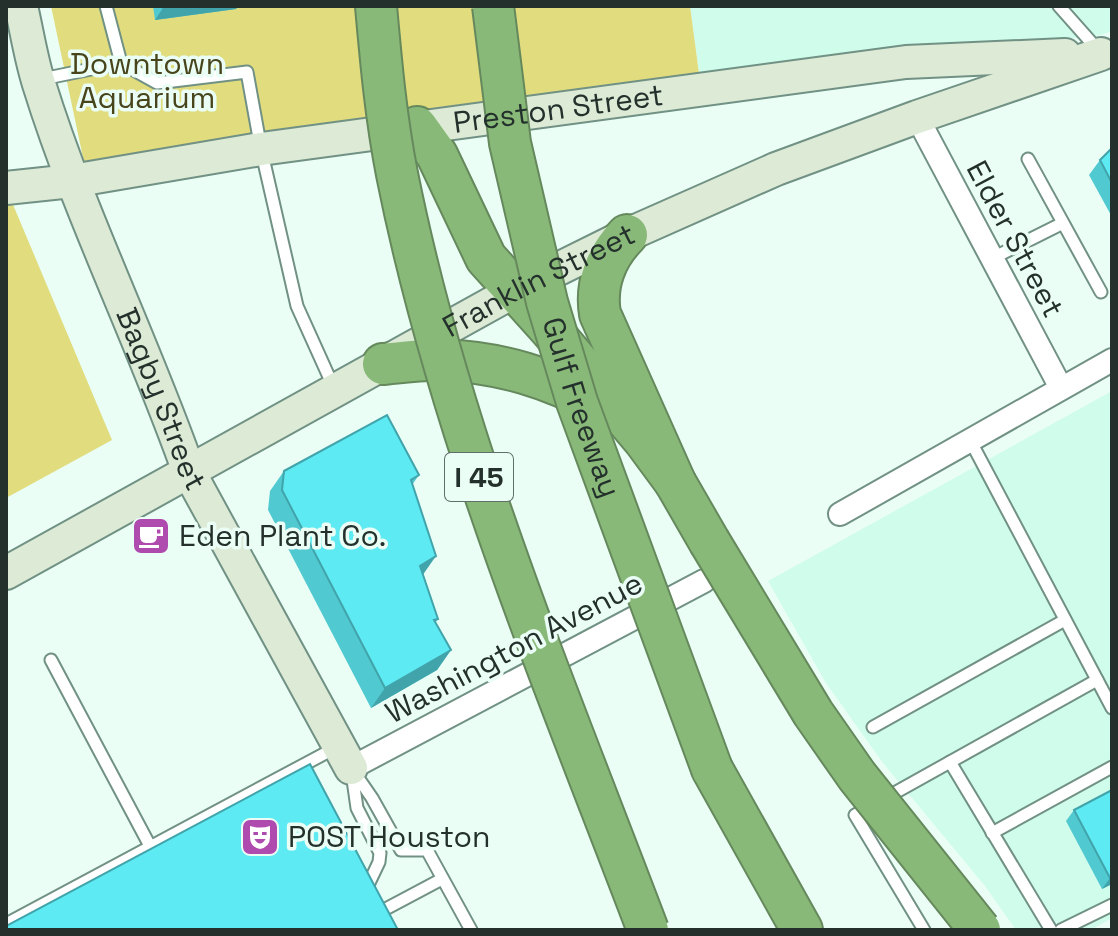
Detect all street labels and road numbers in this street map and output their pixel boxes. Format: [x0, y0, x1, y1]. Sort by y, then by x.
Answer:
street label: Preston Street [451, 75, 666, 142]
street label: Elder Street [958, 154, 1073, 324]
street label: Franklin Street [436, 214, 641, 346]
street label: Bagby Street [107, 302, 215, 497]
street label: Gulf Freeway [534, 312, 630, 503]
road number: I 45 [445, 453, 513, 501]
street label: Washington Avenue [378, 563, 649, 732]

